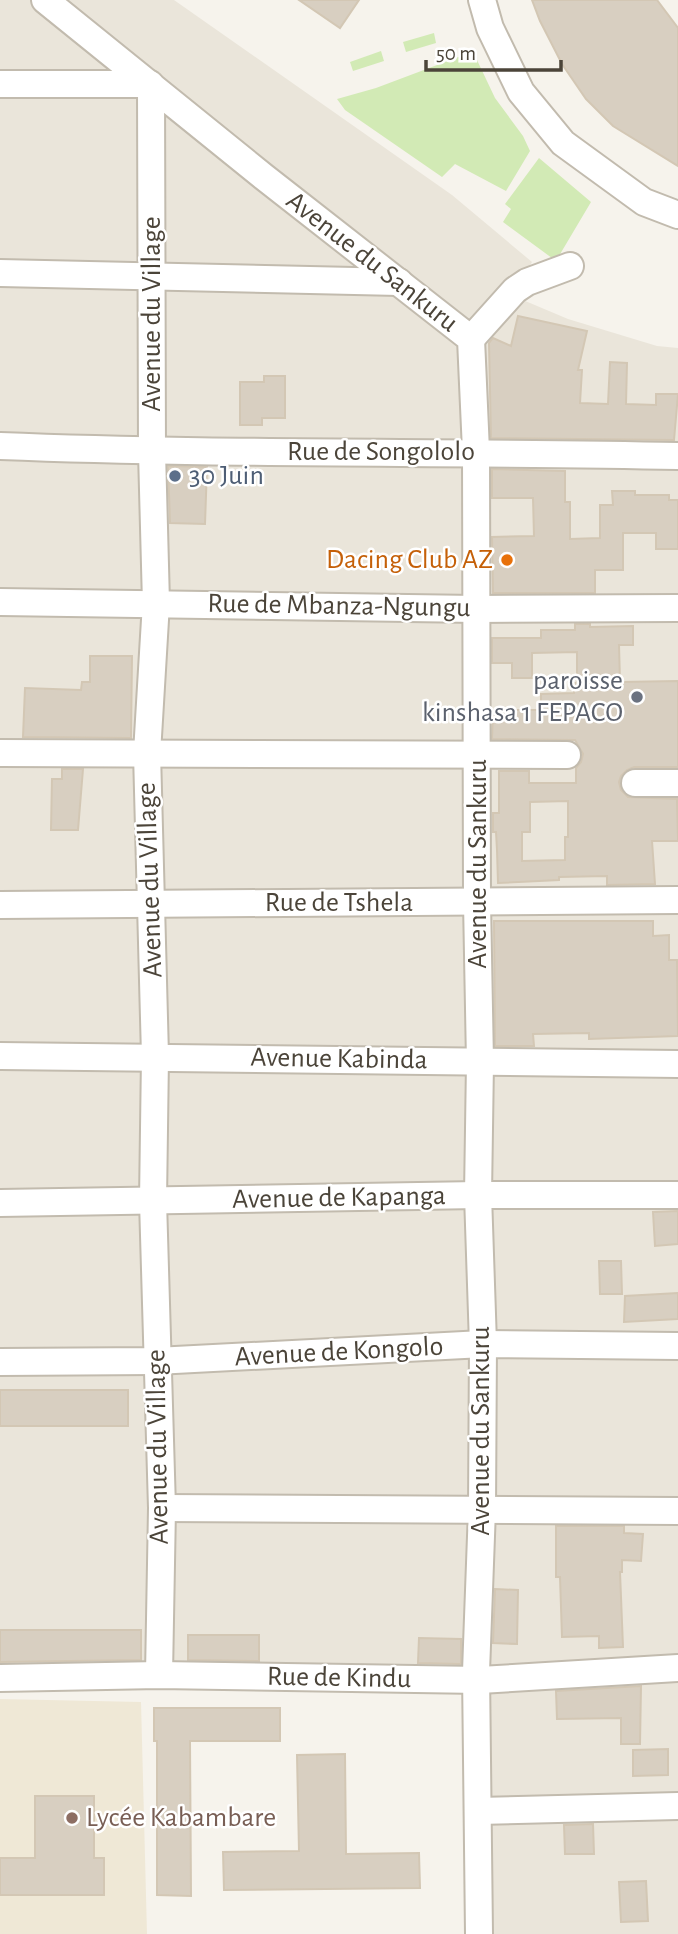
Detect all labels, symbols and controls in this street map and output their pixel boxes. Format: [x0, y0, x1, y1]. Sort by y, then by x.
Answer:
scale bar [426, 28, 561, 72]
text: 50 m [436, 43, 476, 64]
street label: Avenue du Sankuru [281, 186, 463, 338]
street label: Avenue du Village [138, 216, 166, 412]
street label: Rue de Songololo [287, 438, 475, 466]
place label: 30 Juin [189, 462, 264, 490]
marker: 30 Juin [167, 468, 183, 484]
place label: Dacing Club AZ [326, 546, 493, 574]
marker: Dacing Club AZ [499, 552, 515, 568]
street label: Rue de Mbanza-Ngungu [207, 590, 471, 622]
place label: paroisse kinshasa 1 FEPACO [422, 667, 623, 727]
marker: paroisse kinshasa 1 FEPACO [629, 689, 645, 705]
street label: Avenue du Sankuru [464, 759, 492, 969]
street label: Avenue du Village [133, 782, 167, 978]
street label: Rue de Tshela [265, 889, 413, 917]
street label: Avenue Kabinda [250, 1043, 428, 1075]
street label: Avenue de Kapanga [232, 1182, 446, 1214]
street label: Avenue du Sankuru [467, 1326, 495, 1536]
street label: Avenue de Kongolo [234, 1333, 444, 1371]
street label: Avenue du Village [142, 1349, 174, 1545]
street label: Rue de Kindu [267, 1663, 411, 1693]
place label: Lycée Kabambare [86, 1804, 276, 1832]
marker: Lycée Kabambare [64, 1810, 80, 1826]

